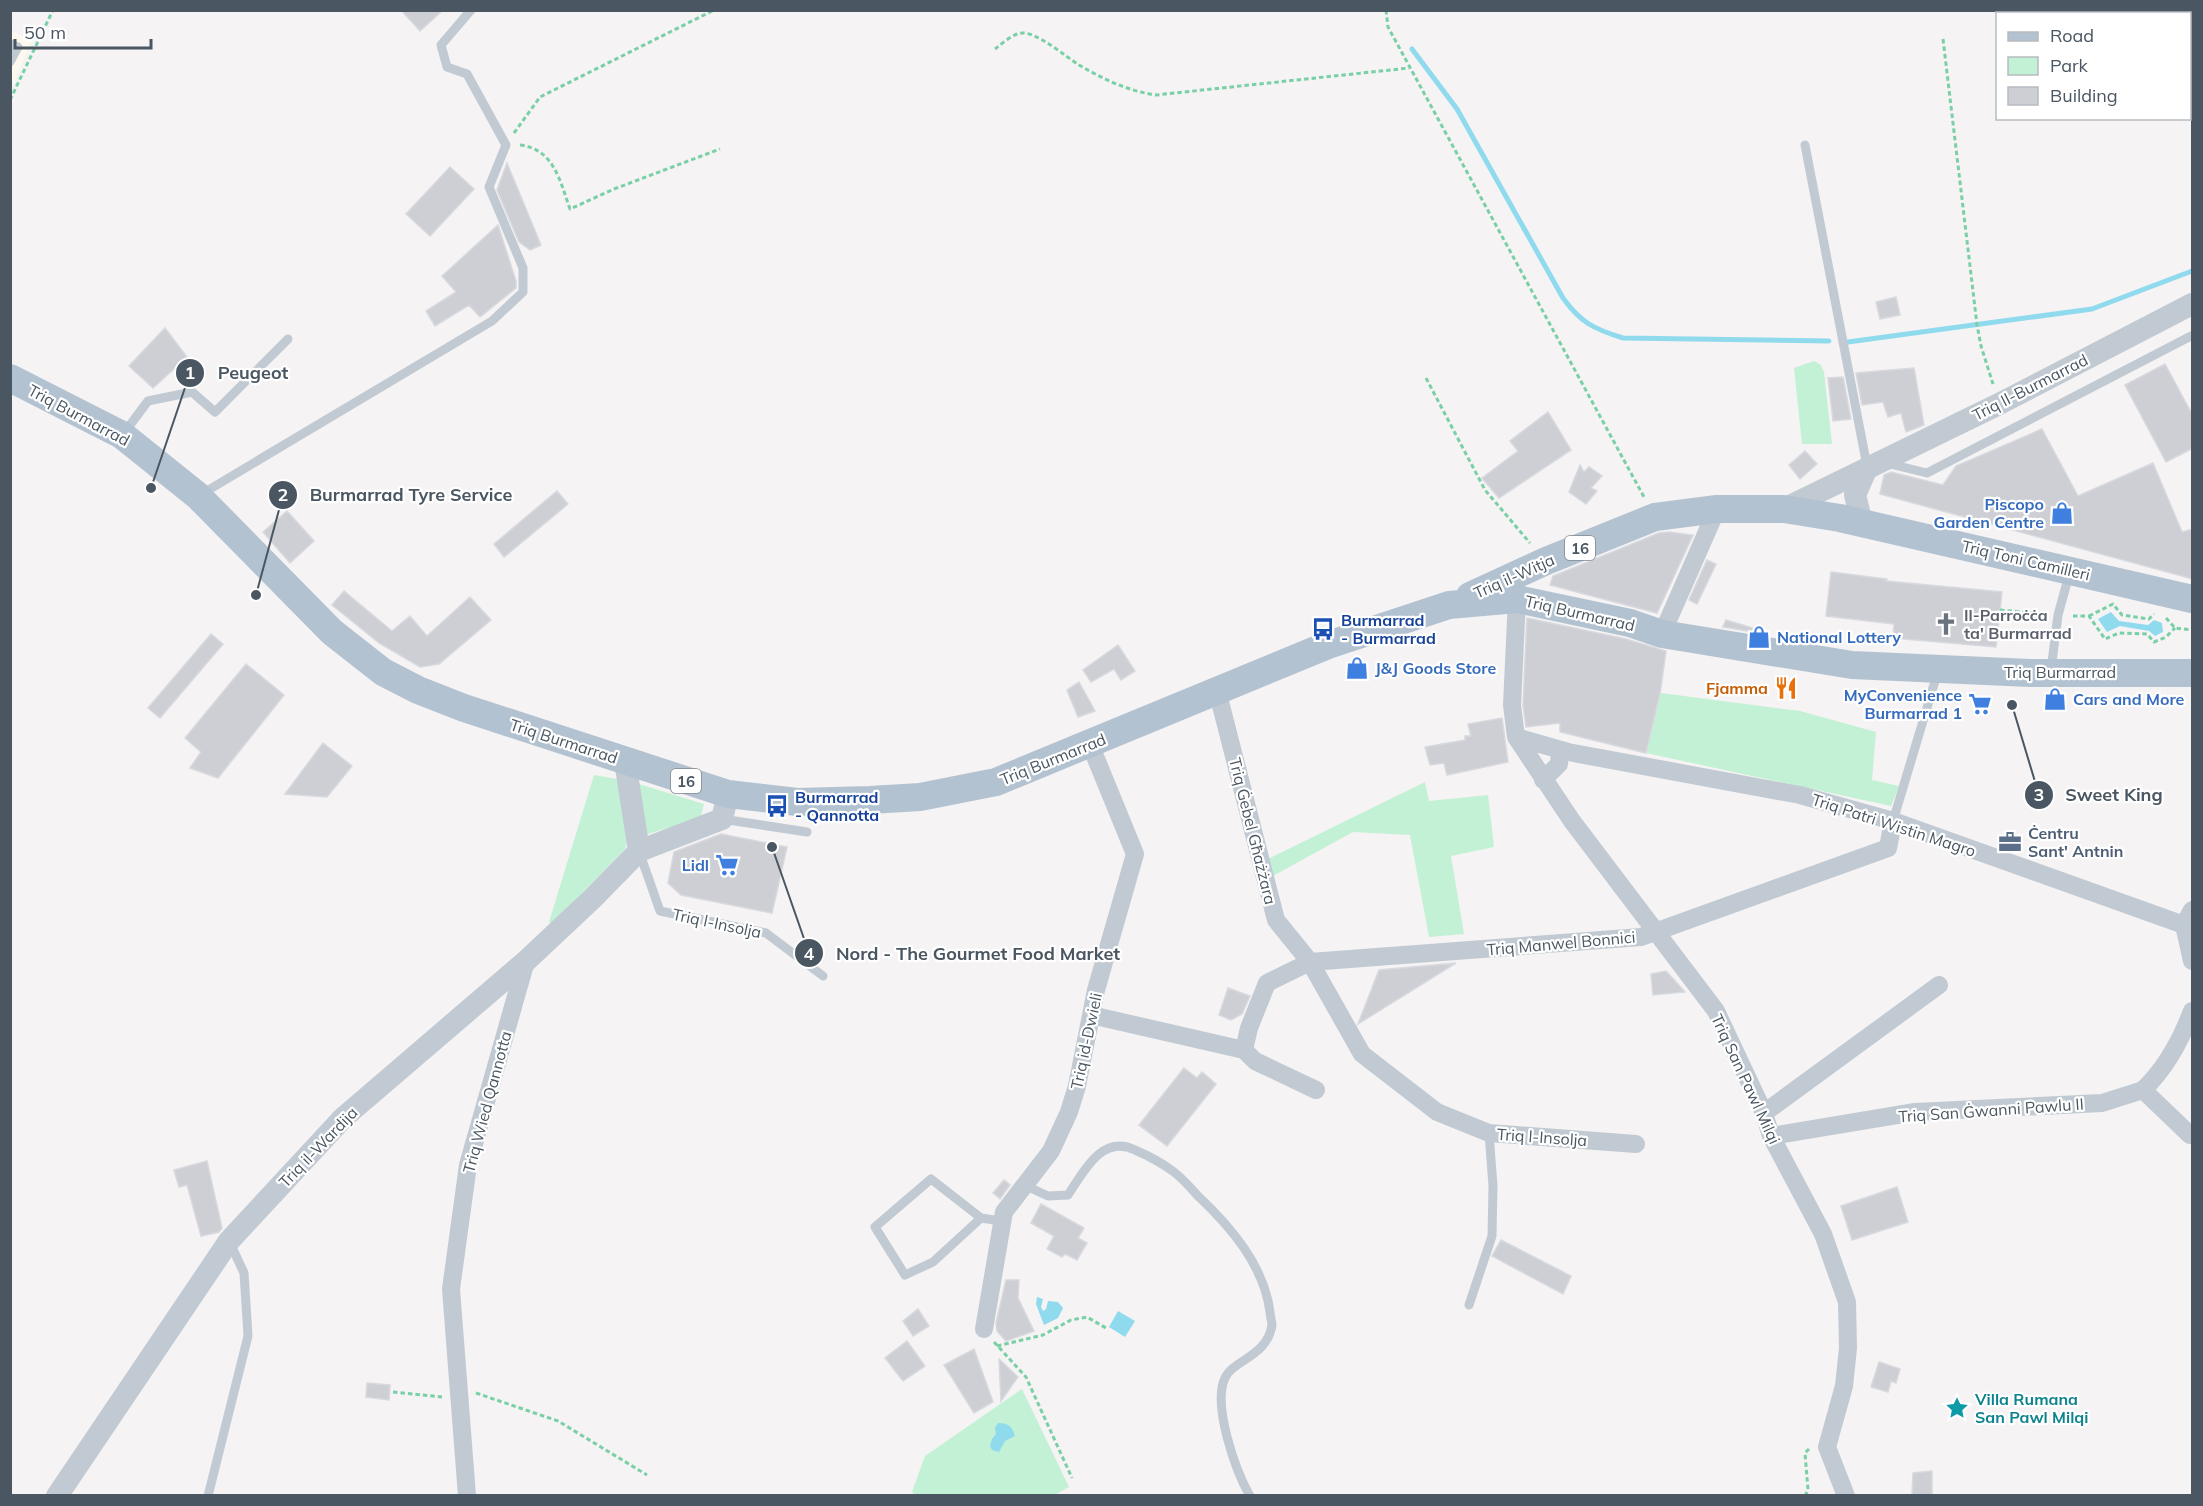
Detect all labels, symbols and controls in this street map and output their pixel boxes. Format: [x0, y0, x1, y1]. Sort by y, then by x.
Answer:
scale bar [15, 12, 152, 50]
legend [1996, 12, 2191, 120]
text: 50 m [24, 21, 66, 44]
text: Road [2050, 24, 2094, 47]
text: Park [2050, 54, 2089, 77]
text: Building [2050, 84, 2118, 107]
street label: Triq Il-Burmarrad [1969, 349, 2091, 425]
callout: Peugeot [175, 355, 300, 391]
text: 1 [185, 361, 195, 384]
text: Peugeot [218, 361, 288, 384]
street label: Triq Burmarrad [25, 380, 133, 450]
callout: Burmarrad Tyre Service [268, 477, 525, 513]
text: 2 [278, 483, 288, 506]
text: Burmarrad Tyre Service [310, 483, 512, 506]
place label: Piscopo Garden Centre [1934, 494, 2044, 532]
shop icon: Piscopo Garden Centre [2049, 500, 2075, 526]
road number: 16 [1565, 536, 1595, 560]
street label: Triq Toni Camilleri [1960, 536, 2092, 584]
street label: Triq il-Witja [1471, 549, 1557, 603]
street label: Triq Burmarrad [1523, 591, 1637, 635]
place label: Il-Parroċċa ta' Burmarrad [1964, 605, 2072, 643]
place label: Burmarrad - Burmarrad [1341, 610, 1436, 648]
church icon: Il-Parroċċa ta' Burmarrad [1933, 611, 1959, 637]
bus stop icon: Burmarrad - Burmarrad [1310, 616, 1336, 642]
shop icon: National Lottery [1746, 624, 1772, 650]
place label: National Lottery [1777, 627, 1901, 647]
shop icon: J&J Goods Store [1344, 655, 1370, 681]
place label: J&J Goods Store [1375, 658, 1496, 678]
street label: Triq Burmarrad [2004, 662, 2116, 682]
restaurant icon: Fjamma [1773, 675, 1799, 701]
place label: Fjamma [1706, 678, 1768, 698]
place label: MyConvenience Burmarrad 1 [1844, 685, 1962, 723]
shop icon: Cars and More [2042, 686, 2068, 712]
place label: Cars and More [2073, 689, 2185, 709]
supermarket icon: MyConvenience Burmarrad 1 [1967, 691, 1993, 717]
street label: Triq Burmarrad [508, 714, 620, 768]
street label: Triq Burmarrad [997, 729, 1109, 789]
street label: Triq Ġebel Għażżara [1225, 755, 1281, 907]
road number: 16 [671, 769, 701, 793]
callout: Sweet King [2024, 777, 2175, 813]
text: 3 [2034, 783, 2044, 806]
text: Sweet King [2065, 783, 2163, 806]
place label: Burmarrad - Qannotta [795, 787, 879, 825]
street label: Triq Patri Wistin Magro [1810, 789, 1978, 861]
bus stop icon: Burmarrad - Qannotta [764, 793, 790, 819]
place label: Ċentru Sant' Antnin [2028, 823, 2123, 861]
office icon: Ċentru Sant' Antnin [1997, 829, 2023, 855]
supermarket icon: Lidl [714, 852, 740, 878]
place label: Lidl [682, 855, 709, 875]
street label: Triq l-Insolja [671, 904, 763, 942]
street label: Triq Manwel Bonnici [1486, 927, 1636, 959]
callout: Nord - The Gourmet Food Market [794, 935, 1132, 971]
text: 4 [804, 942, 815, 965]
text: Nord - The Gourmet Food Market [836, 942, 1120, 965]
street label: Triq id-Dwieli [1066, 991, 1106, 1091]
street label: Triq San Pawl Milqi [1707, 1011, 1785, 1147]
street label: Triq Wied Qannotta [458, 1029, 516, 1175]
street label: Triq San Ġwanni Pawlu II [1898, 1094, 2084, 1126]
street label: Triq il-Wardija [274, 1102, 362, 1192]
street label: Triq l-Insolja [1496, 1124, 1588, 1150]
place label: Villa Rumana San Pawl Milqi [1974, 1389, 2088, 1427]
place icon: Villa Rumana San Pawl Milqi [1944, 1395, 1970, 1421]

